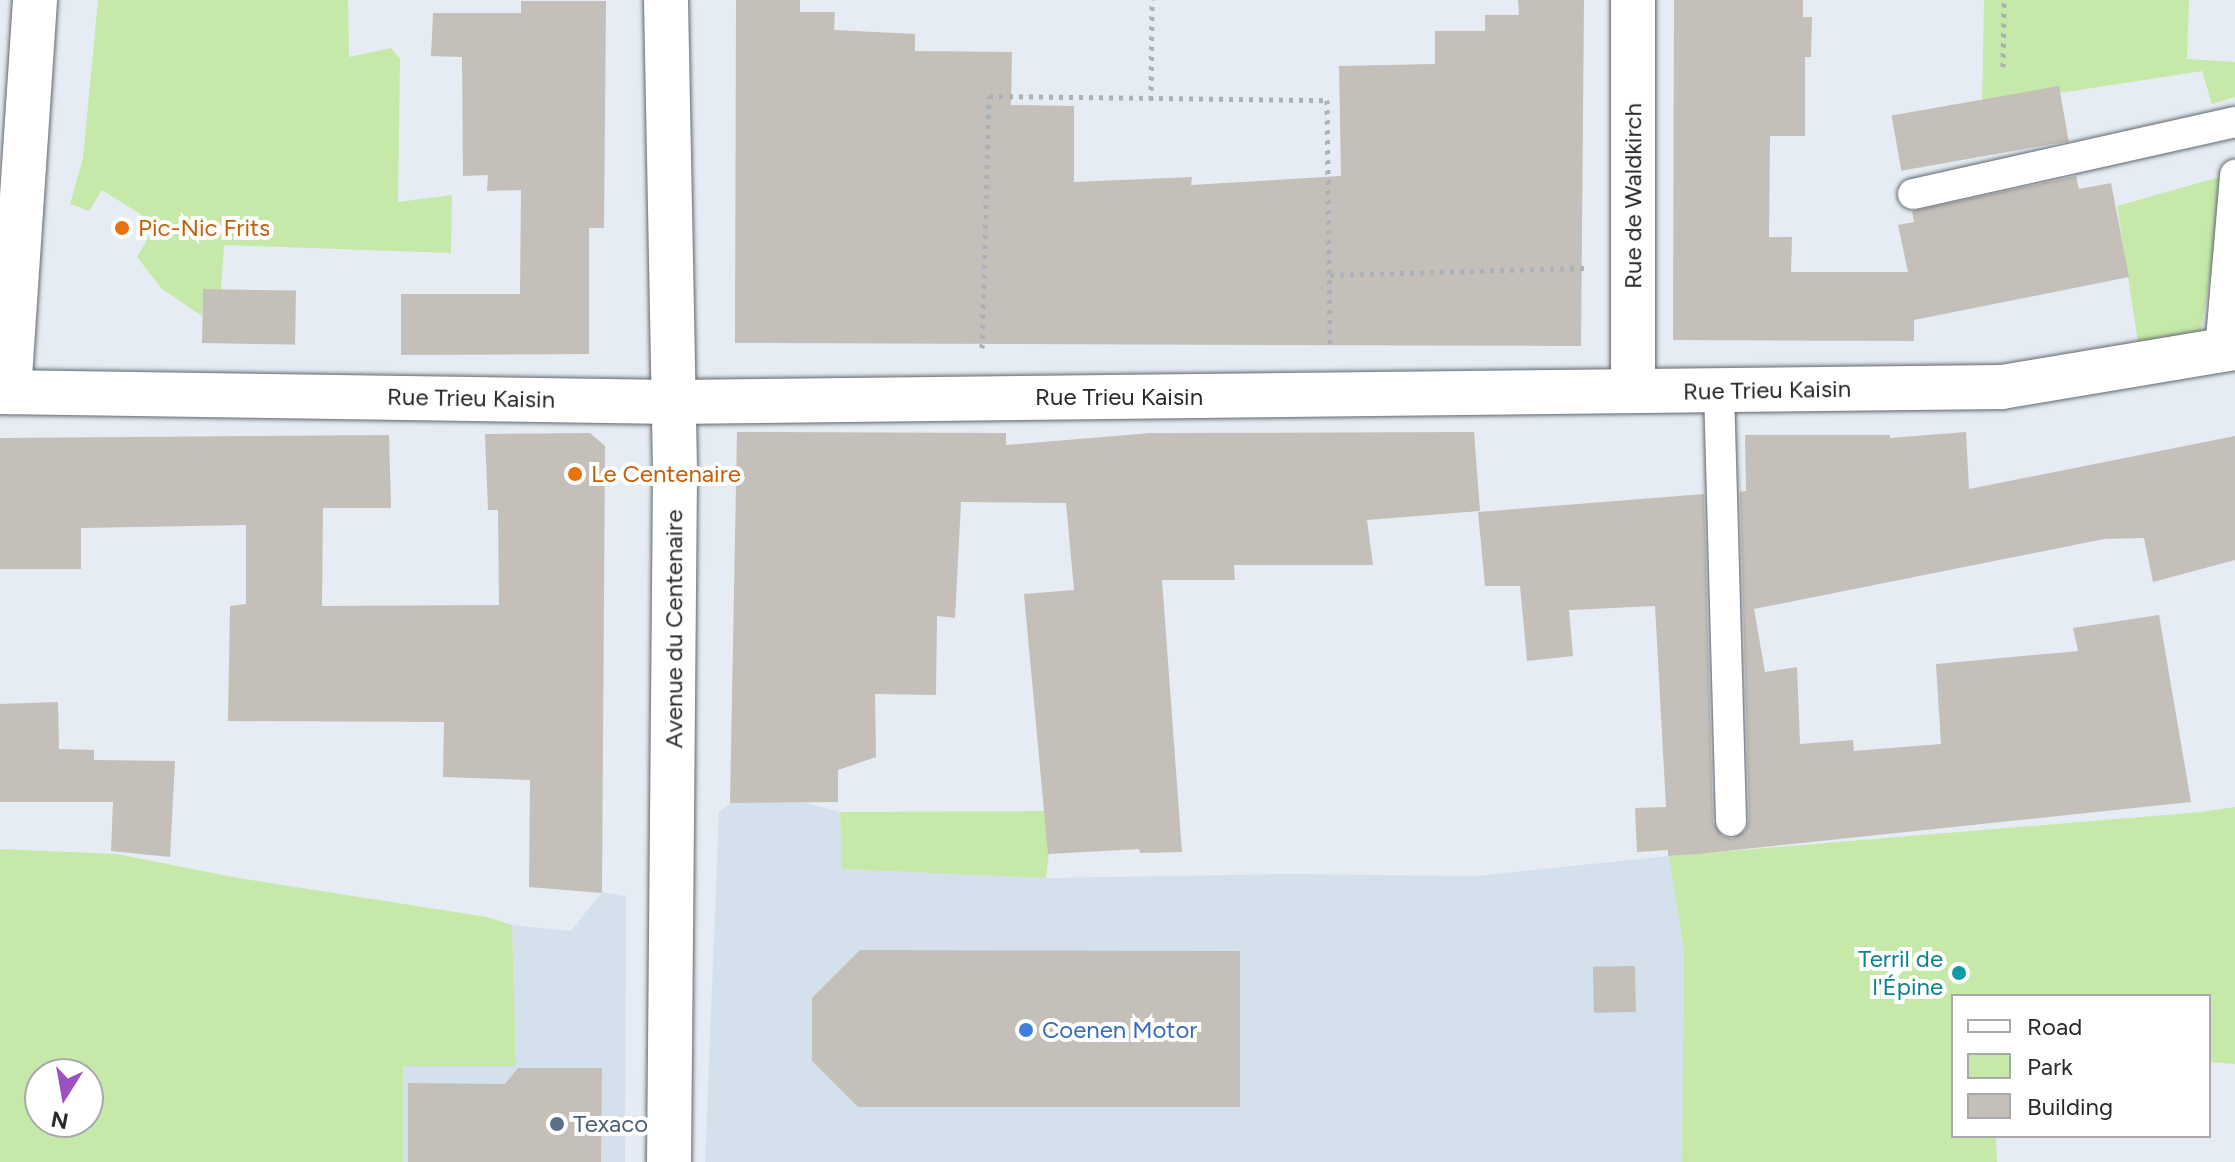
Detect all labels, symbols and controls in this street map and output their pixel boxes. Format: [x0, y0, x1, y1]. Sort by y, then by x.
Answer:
street label: Rue de Waldkirch [1619, 103, 1647, 289]
place label: Pic-Nic Frits [138, 214, 270, 242]
marker: Pic-Nic Frits [113, 219, 131, 237]
street label: Rue Trieu Kaisin [1683, 374, 1851, 406]
street label: Rue Trieu Kaisin [387, 382, 555, 414]
street label: Rue Trieu Kaisin [1035, 383, 1203, 411]
place label: Le Centenaire [591, 460, 741, 488]
marker: Le Centenaire [566, 465, 584, 483]
street label: Avenue du Centenaire [660, 510, 688, 748]
place label: Terril de l'Épine [1858, 945, 1943, 1001]
marker: Terril de l'Épine [1950, 964, 1968, 982]
legend [1951, 994, 2211, 1138]
text: Road [2027, 1012, 2082, 1041]
place label: Coenen Motor [1042, 1016, 1197, 1044]
marker: Coenen Motor [1017, 1021, 1035, 1039]
text: Park [2027, 1052, 2073, 1081]
north arrow [24, 1058, 104, 1138]
text: Building [2027, 1092, 2113, 1121]
text: N [49, 1105, 71, 1135]
place label: Texaco [573, 1110, 648, 1138]
marker: Texaco [548, 1115, 566, 1133]

